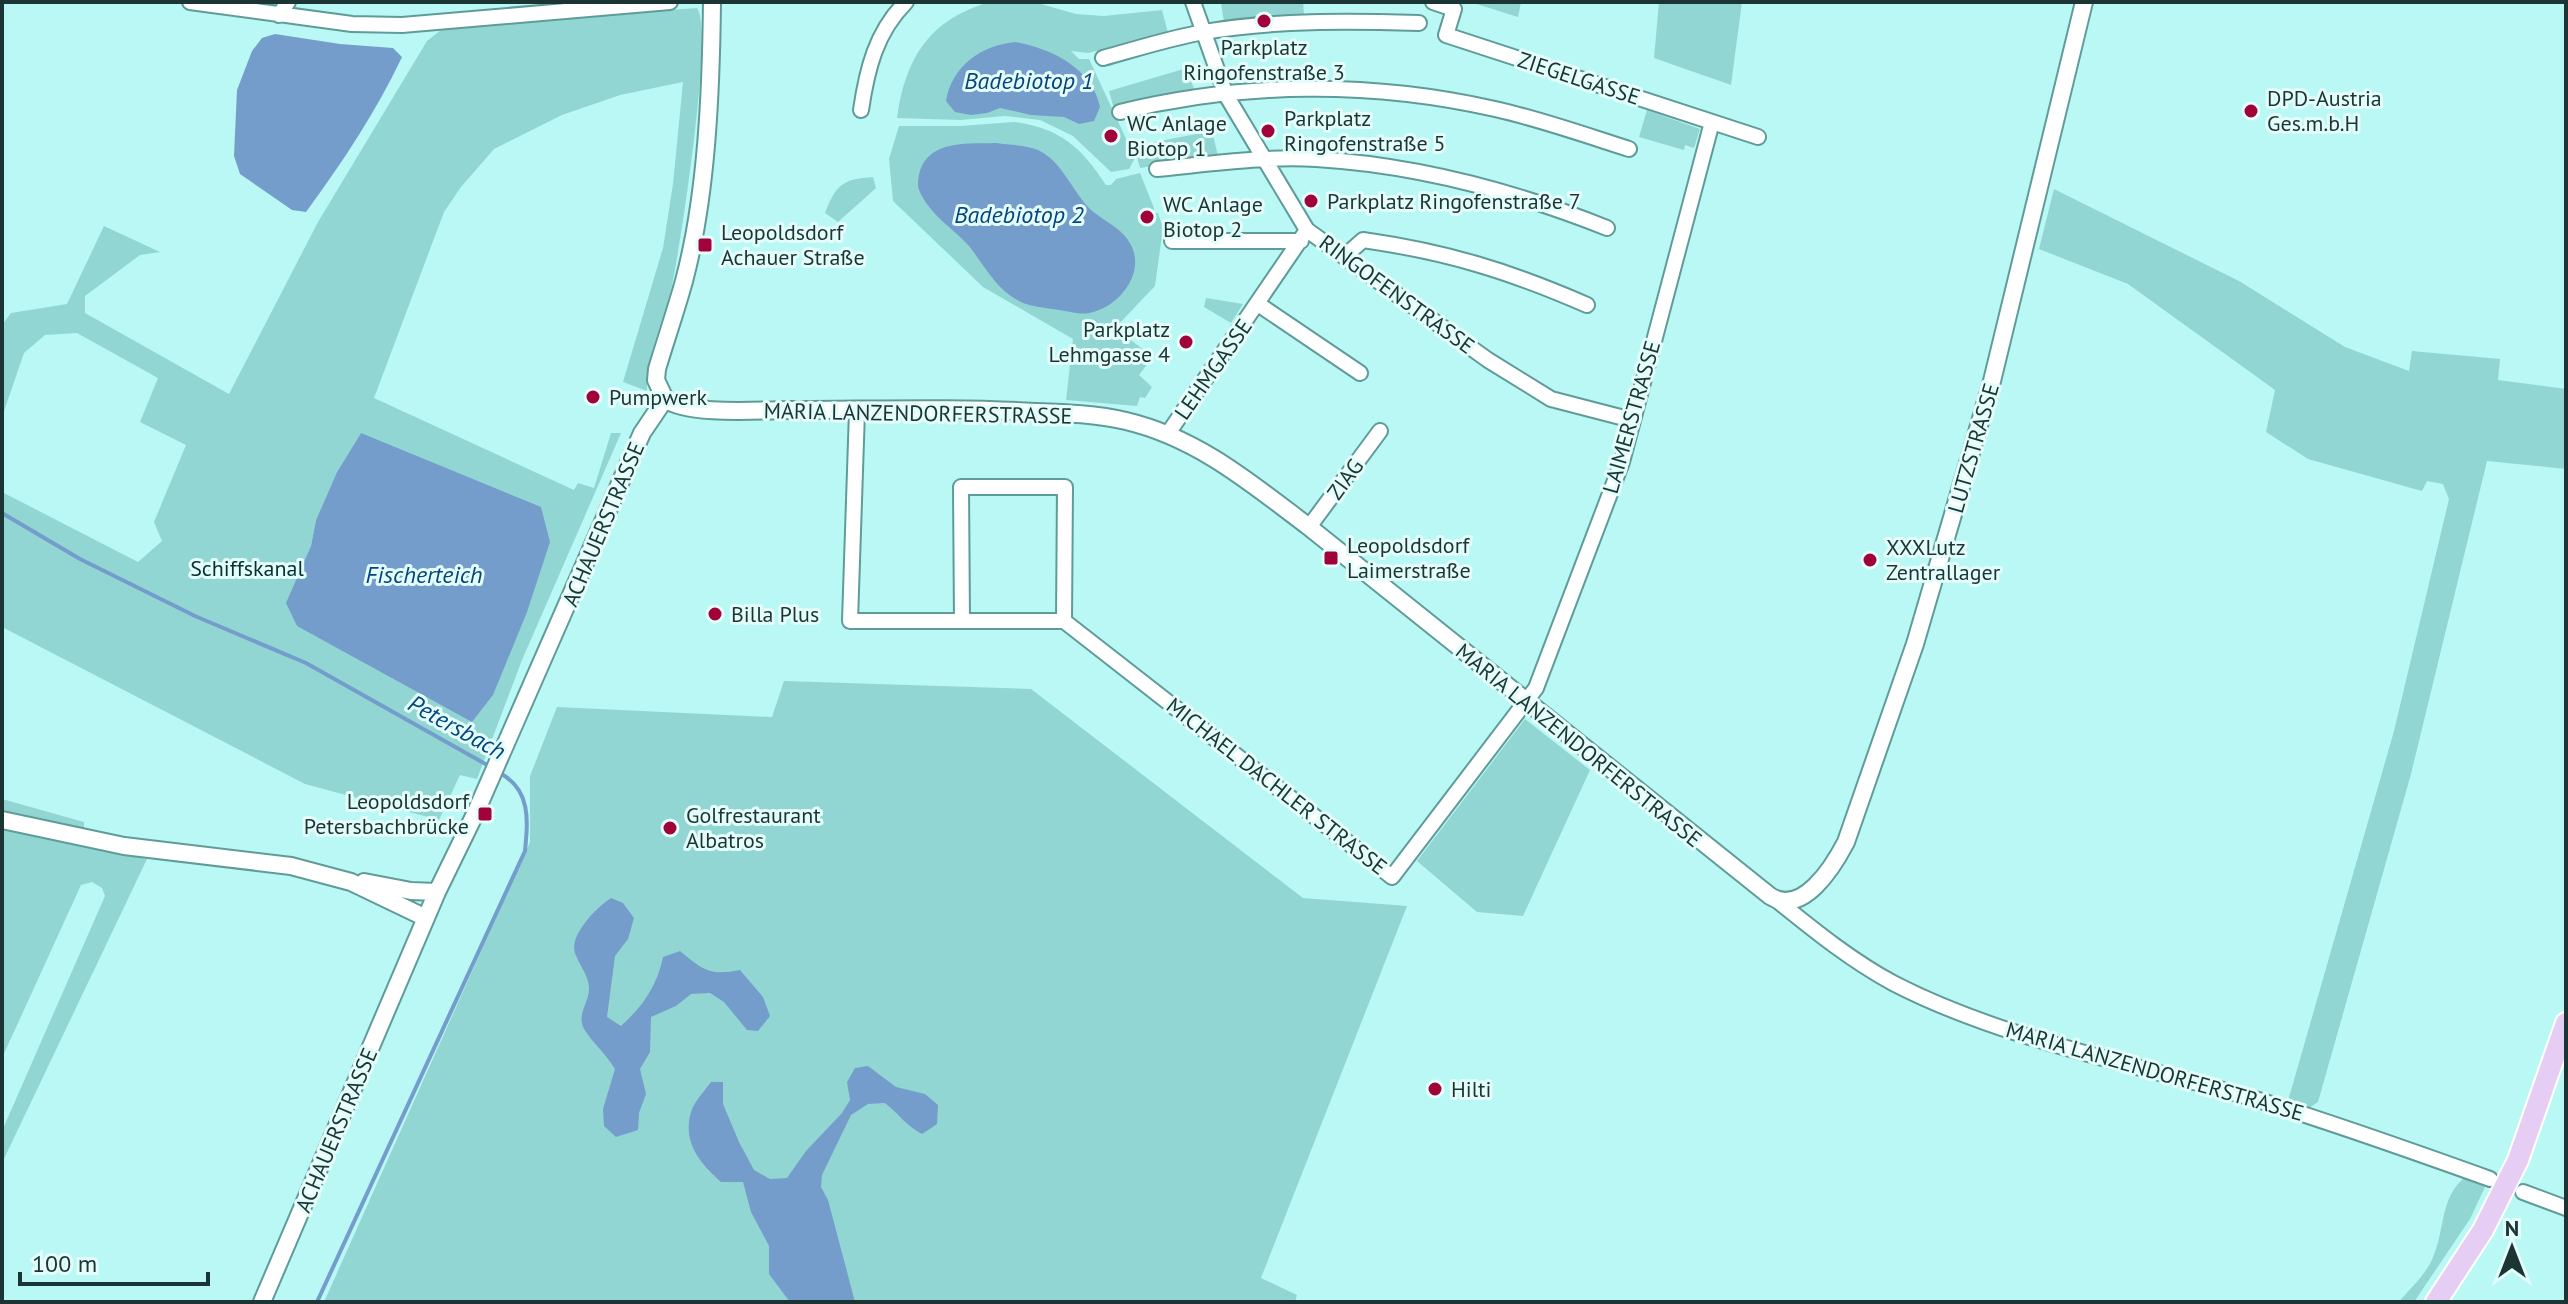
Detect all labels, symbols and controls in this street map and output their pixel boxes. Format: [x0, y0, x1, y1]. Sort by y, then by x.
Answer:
marker: Parkplatz Ringofenstraße 3 [1255, 12, 1273, 30]
place label: Parkplatz Ringofenstraße 3 [1183, 33, 1345, 86]
street label: ZIEGELGASSE [1514, 45, 1644, 111]
water label: Badebiotop 1 [964, 65, 1094, 96]
place label: DPD-Austria Ges.m.b.H [2267, 84, 2382, 137]
marker: DPD-Austria Ges.m.b.H [2242, 102, 2260, 120]
place label: Parkplatz Ringofenstraße 5 [1284, 104, 1446, 157]
place label: WC Anlage Biotop 1 [1127, 109, 1227, 162]
marker: Parkplatz Ringofenstraße 5 [1259, 122, 1277, 140]
marker: WC Anlage Biotop 1 [1102, 127, 1120, 145]
place label: Parkplatz Ringofenstraße 7 [1327, 187, 1581, 215]
place label: WC Anlage Biotop 2 [1163, 190, 1263, 243]
marker: Parkplatz Ringofenstraße 7 [1302, 192, 1320, 210]
water label: Badebiotop 2 [954, 199, 1084, 230]
marker: WC Anlage Biotop 2 [1138, 208, 1156, 226]
place label: Leopoldsdorf Achauer Straße [721, 218, 865, 271]
street label: RINGOFENSTRASSE [1314, 228, 1480, 360]
marker: Leopoldsdorf Achauer Straße [696, 236, 714, 254]
street label: LEHMGASSE [1168, 313, 1258, 425]
place label: Parkplatz Lehmgasse 4 [1049, 315, 1170, 368]
marker: Parkplatz Lehmgasse 4 [1177, 333, 1195, 351]
street label: LAIMERSTRASSE [1596, 337, 1666, 497]
street label: LUTZSTRASSE [1941, 380, 2005, 516]
place label: Pumpwerk [609, 383, 707, 411]
marker: Pumpwerk [584, 388, 602, 406]
street label: MARIA LANZENDORFERSTRASSE [763, 396, 1073, 430]
street label: ACHAUERSTRASSE [556, 437, 650, 611]
street label: ZIAG [1321, 453, 1369, 505]
place label: Leopoldsdorf Laimerstraße [1347, 531, 1471, 584]
place label: XXXLutz Zentrallager [1886, 533, 2001, 586]
marker: Leopoldsdorf Laimerstraße [1322, 549, 1340, 567]
marker: XXXLutz Zentrallager [1861, 551, 1879, 569]
park label: Schiffskanal [190, 554, 304, 582]
water label: Fischerteich [366, 559, 482, 590]
place label: Billa Plus [731, 600, 819, 628]
marker: Billa Plus [706, 605, 724, 623]
street label: MARIA LANZENDORFERSTRASSE [1450, 637, 1708, 853]
water label: Petersbach [403, 688, 511, 766]
street label: MICHAEL DACHLER STRASSE [1161, 691, 1393, 881]
place label: Leopoldsdorf Petersbachbrücke [304, 787, 470, 840]
place label: Golfrestaurant Albatros [686, 801, 821, 854]
marker: Leopoldsdorf Petersbachbrücke [476, 805, 494, 823]
marker: Golfrestaurant Albatros [661, 819, 679, 837]
street label: MARIA LANZENDORFERSTRASSE [2003, 1015, 2307, 1127]
street label: ACHAUERSTRASSE [289, 1043, 383, 1217]
place label: Hilti [1451, 1075, 1491, 1103]
marker: Hilti [1426, 1080, 1444, 1098]
north arrow [2472, 1208, 2552, 1288]
text: N [2505, 1214, 2519, 1242]
scale bar [20, 1236, 208, 1286]
text: 100 m [32, 1248, 97, 1279]

